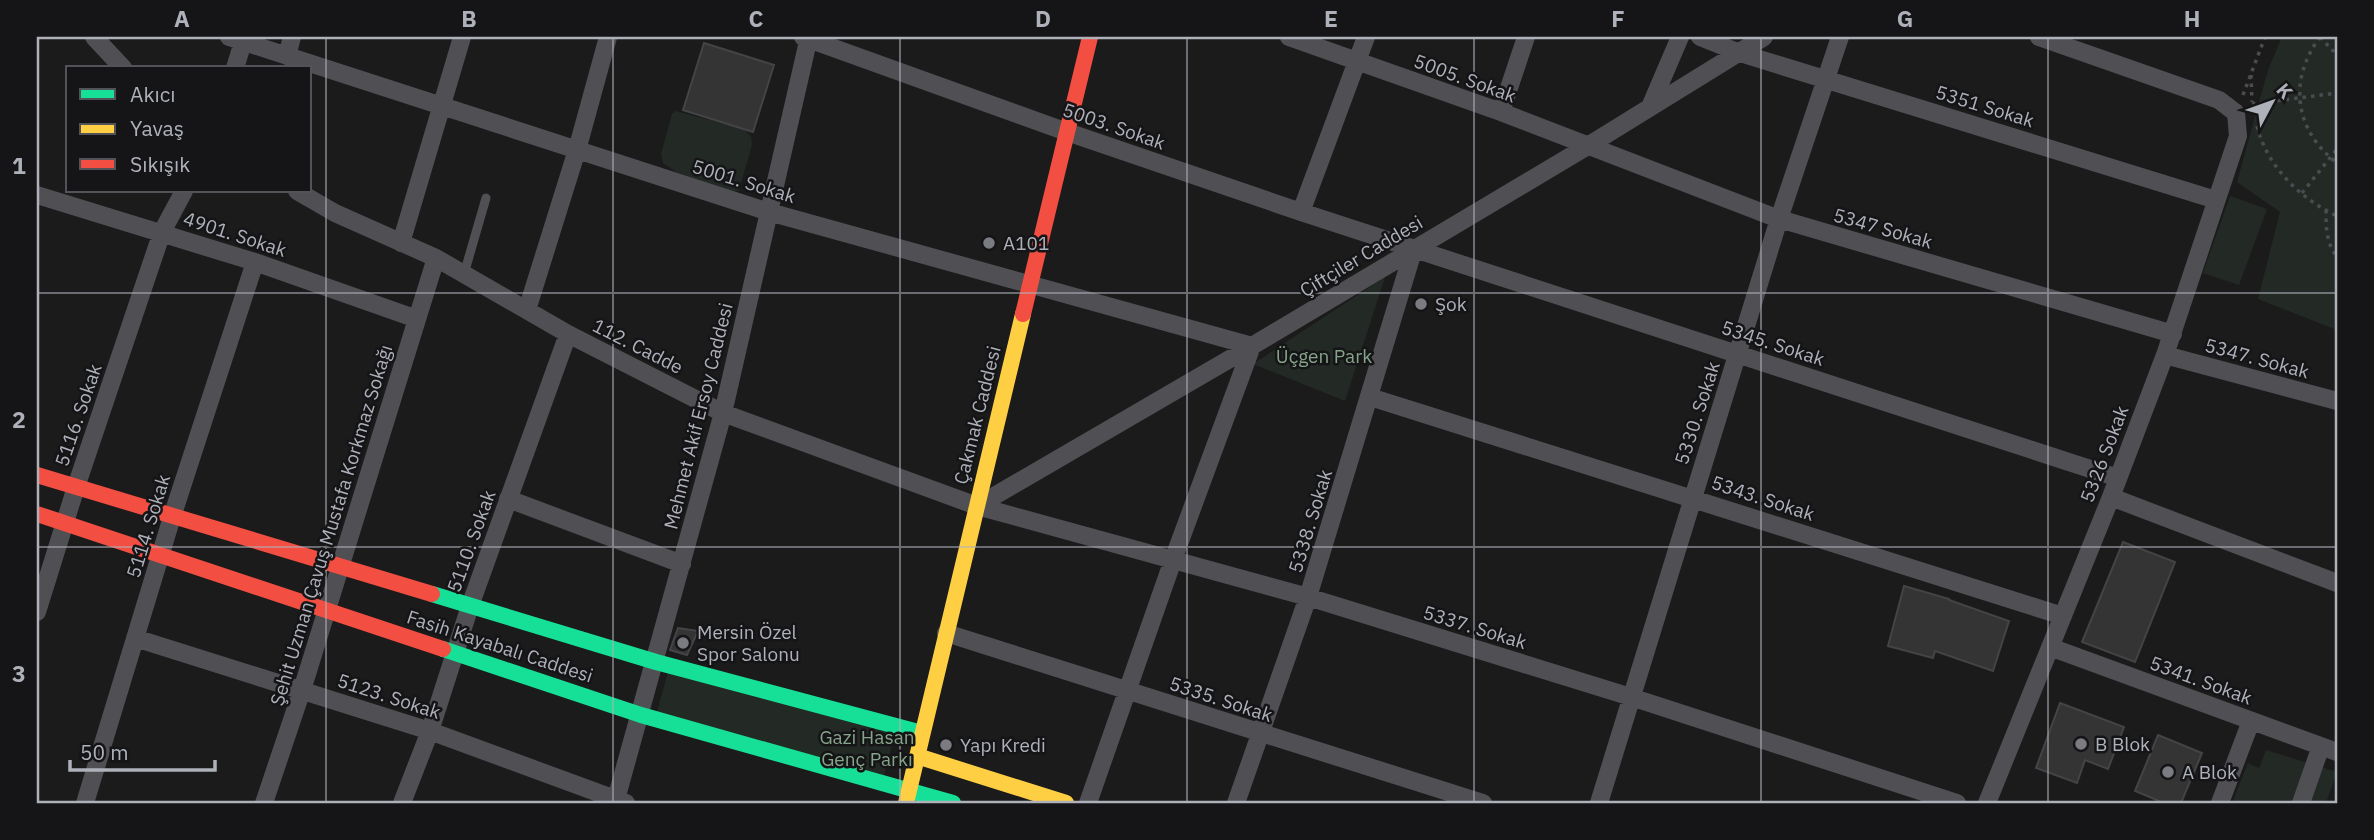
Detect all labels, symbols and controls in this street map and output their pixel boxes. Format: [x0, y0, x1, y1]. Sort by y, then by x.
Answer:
text: A [174, 3, 190, 33]
text: B [461, 3, 477, 33]
text: C [749, 3, 764, 33]
text: D [1035, 3, 1051, 33]
text: E [1324, 3, 1338, 33]
text: F [1611, 3, 1625, 33]
text: G [1897, 3, 1913, 33]
text: H [2184, 3, 2200, 33]
street label: 5005. Sokak [1411, 48, 1519, 108]
legend [66, 66, 312, 192]
north arrow [2238, 66, 2308, 136]
text: K [2271, 78, 2298, 104]
text: Akıcı [130, 80, 176, 108]
street label: 5351 Sokak [1933, 80, 2037, 132]
street label: 5003. Sokak [1060, 97, 1168, 155]
text: Yavaş [130, 114, 184, 142]
text: 1 [12, 150, 26, 180]
text: Sıkışık [130, 150, 190, 178]
street label: 5001. Sokak [689, 154, 799, 208]
street label: 5347 Sokak [1831, 202, 1935, 254]
street label: 4901. Sokak [180, 206, 290, 262]
street label: Çiftçiler Caddesi [1295, 210, 1427, 302]
place label: A101 [1003, 231, 1049, 255]
marker: A101 [981, 235, 997, 251]
place label: Şok [1435, 292, 1467, 316]
marker: Şok [1413, 296, 1429, 312]
street label: Mehmet Akif Ersoy Caddesi [658, 300, 738, 532]
street label: 112. Cadde [589, 313, 687, 379]
street label: 5345. Sokak [1718, 315, 1828, 371]
street label: 5347. Sokak [2202, 333, 2312, 383]
street label: Şehit Uzman Çavuş Mustafa Korkmaz Sokağı [265, 342, 397, 708]
street label: Çakmak Caddesi [948, 343, 1006, 487]
park label: Üçgen Park [1276, 344, 1372, 368]
street label: 5330. Sokak [1669, 358, 1725, 468]
street label: 5116. Sokak [49, 361, 107, 469]
street label: 5326 Sokak [2075, 402, 2133, 506]
text: 2 [12, 404, 26, 434]
street label: 5338. Sokak [1283, 466, 1337, 576]
street label: 5343. Sokak [1708, 470, 1818, 526]
street label: 5114. Sokak [121, 471, 175, 581]
street label: 5110. Sokak [441, 487, 501, 595]
street label: 5337. Sokak [1420, 600, 1530, 654]
street label: Fasih Kayabalı Caddesi [404, 605, 596, 687]
place label: Mersin Özel Spor Salonu [697, 620, 800, 666]
marker: Mersin Özel Spor Salonu [675, 635, 691, 651]
street label: 5341. Sokak [2147, 650, 2255, 710]
text: 3 [12, 658, 26, 688]
street label: 5123. Sokak [334, 668, 444, 724]
street label: 5335. Sokak [1166, 671, 1276, 727]
park label: Gazi Hasan Genç Parkı [819, 725, 915, 771]
scale bar [70, 728, 215, 772]
place label: B Blok [2095, 732, 2150, 756]
place label: Yapı Kredi [960, 733, 1046, 757]
marker: B Blok [2073, 736, 2089, 752]
marker: Yapı Kredi [938, 737, 954, 753]
text: 50 m [80, 738, 129, 766]
place label: A Blok [2182, 760, 2237, 784]
marker: A Blok [2160, 764, 2176, 780]

